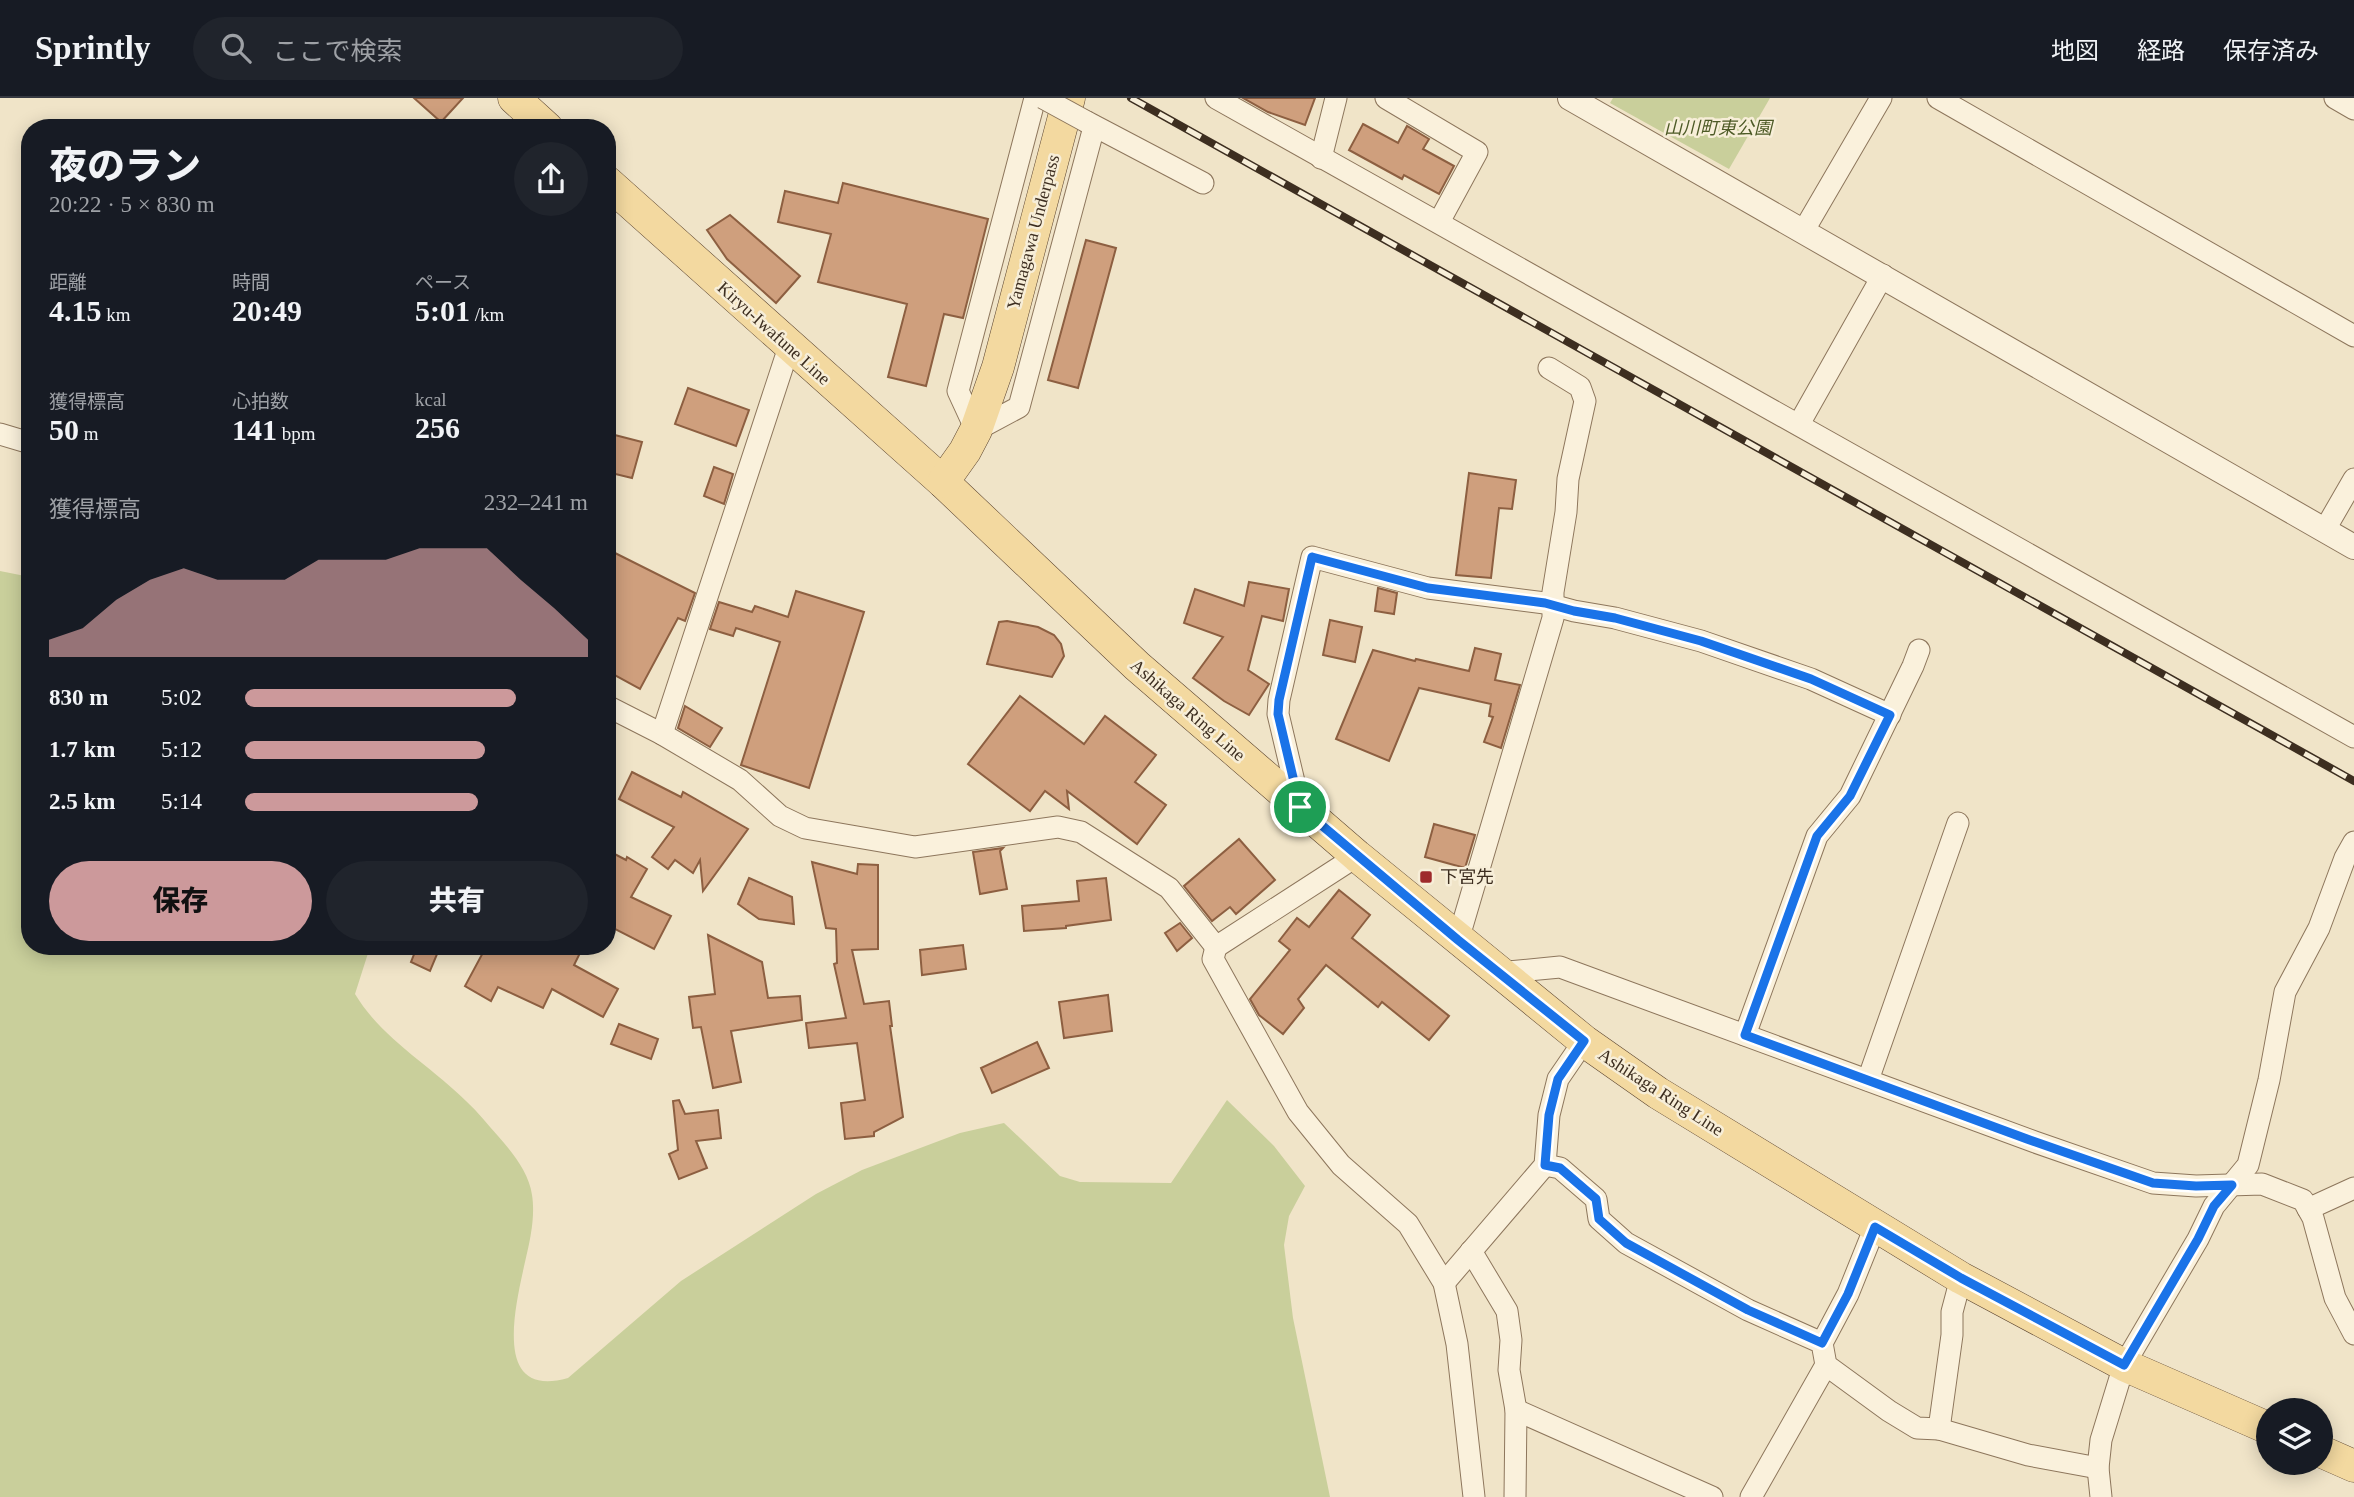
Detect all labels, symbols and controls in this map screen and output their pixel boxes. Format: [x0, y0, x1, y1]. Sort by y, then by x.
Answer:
search box [193, 17, 683, 80]
icon: search [217, 29, 255, 67]
text: Sprintly [35, 30, 151, 66]
text: ここで検索 [273, 37, 403, 66]
text: 地図 [2051, 38, 2099, 64]
text: 経路 [2137, 38, 2185, 64]
text: 保存済み [2223, 38, 2319, 64]
park label: 山川町東公園 [1664, 118, 1775, 138]
button: share [514, 142, 588, 216]
text: 夜のラン [49, 145, 201, 187]
street label: Yamagawa Underpass [1003, 152, 1063, 312]
text: 20:22 · 5 × 830 m [49, 192, 215, 217]
text: 距離 [49, 272, 87, 293]
text: 時間 [232, 272, 270, 293]
text: ペース [415, 272, 471, 293]
street label: Kiryu-Iwafune Line [714, 277, 834, 389]
text: 4.15 [49, 294, 102, 327]
text: 20:49 [232, 294, 302, 327]
text: 5:01 [415, 294, 470, 327]
text: km [102, 304, 131, 325]
text: /km [470, 304, 504, 325]
text: kcal [415, 389, 447, 410]
text: 獲得標高 [49, 391, 125, 412]
text: 心拍数 [232, 391, 289, 412]
text: 256 [415, 411, 460, 444]
text: 50 [49, 413, 79, 446]
text: 141 [232, 413, 277, 446]
text: m [79, 423, 99, 444]
text: bpm [277, 423, 316, 444]
text: 232–241 m [484, 490, 588, 515]
text: 獲得標高 [49, 497, 141, 522]
street label: Ashikaga Ring Line [1127, 655, 1249, 765]
text: 830 m [49, 685, 108, 710]
text: 5:02 [161, 685, 202, 710]
text: 1.7 km [49, 737, 115, 762]
text: 5:12 [161, 737, 202, 762]
pin [1270, 777, 1330, 837]
icon: arrive [1281, 788, 1319, 826]
text: 2.5 km [49, 789, 115, 814]
text: 5:14 [161, 789, 202, 814]
button: 保存 [49, 861, 312, 941]
button: 共有 [326, 861, 588, 941]
place label: 下宮先 [1440, 867, 1494, 887]
marker: 下宮先 [1418, 869, 1434, 885]
street label: Ashikaga Ring Line [1595, 1044, 1727, 1140]
map controls [2256, 1398, 2333, 1475]
button: layers [2256, 1398, 2333, 1475]

